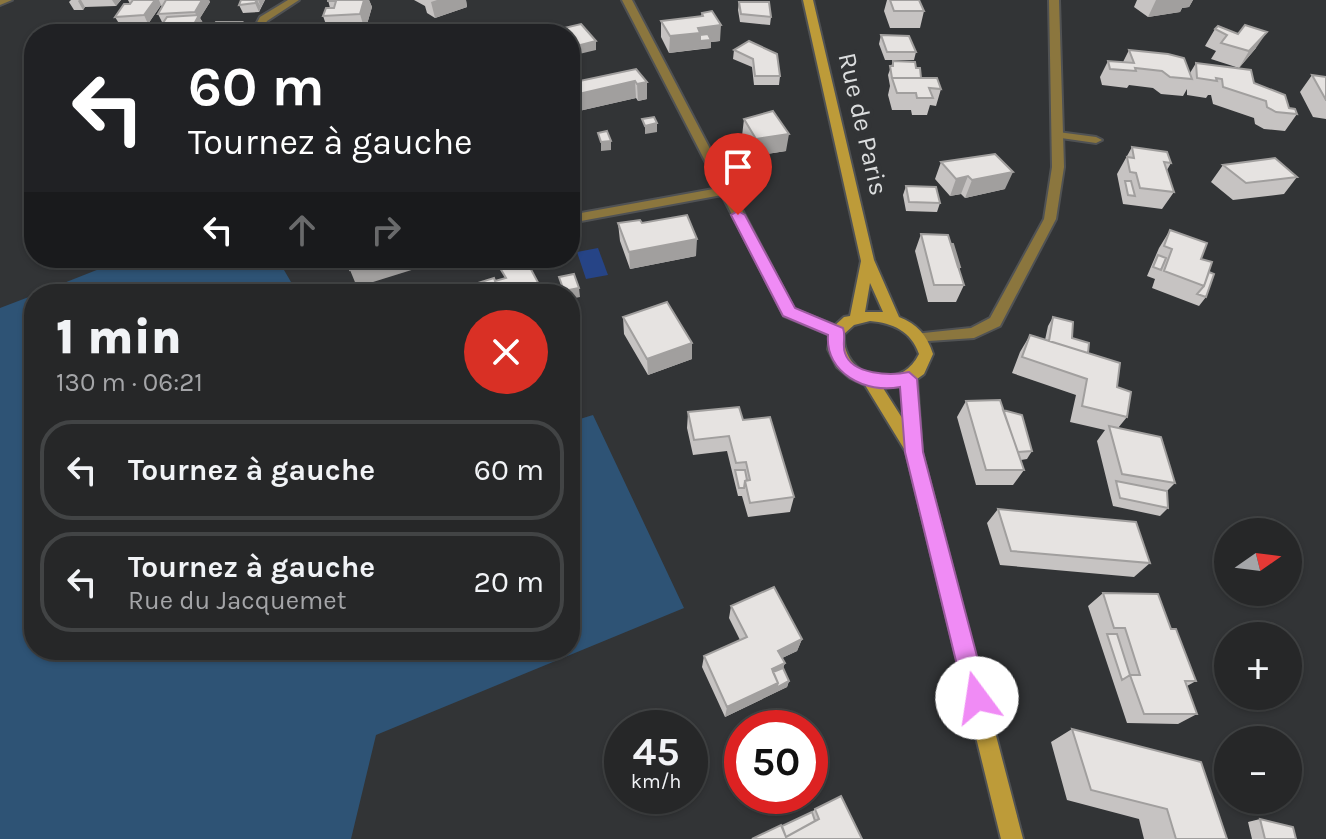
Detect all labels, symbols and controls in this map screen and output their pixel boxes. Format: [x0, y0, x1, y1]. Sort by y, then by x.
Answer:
street label: Rue de Paris [832, 50, 894, 198]
text: 60 m [188, 54, 325, 119]
icon: left [56, 56, 160, 160]
text: Tournez à gauche [188, 121, 473, 163]
pin [704, 133, 772, 215]
icon: arrive [716, 145, 760, 189]
icon: left [196, 208, 240, 252]
icon: ahead [280, 208, 324, 252]
icon: right [364, 208, 408, 252]
text: 1 min [56, 309, 182, 365]
button: close [464, 310, 548, 394]
text: 130 m · 06:21 [56, 367, 203, 398]
icon: left [60, 448, 104, 492]
text: Tournez à gauche [128, 452, 375, 488]
text: 60 m [474, 452, 544, 488]
north arrow [1214, 518, 1302, 606]
map controls [1214, 518, 1302, 814]
text: Tournez à gauche [128, 549, 375, 585]
icon: left [60, 560, 104, 604]
text: 20 m [474, 564, 544, 600]
text: Rue du Jacquemet [128, 585, 346, 616]
button: + [1214, 622, 1302, 710]
position arrow [935, 656, 1019, 740]
speed limit sign: 50 [724, 710, 828, 814]
button: − [1214, 726, 1302, 814]
text: 45 [632, 728, 680, 775]
text: km/h [631, 770, 681, 793]

